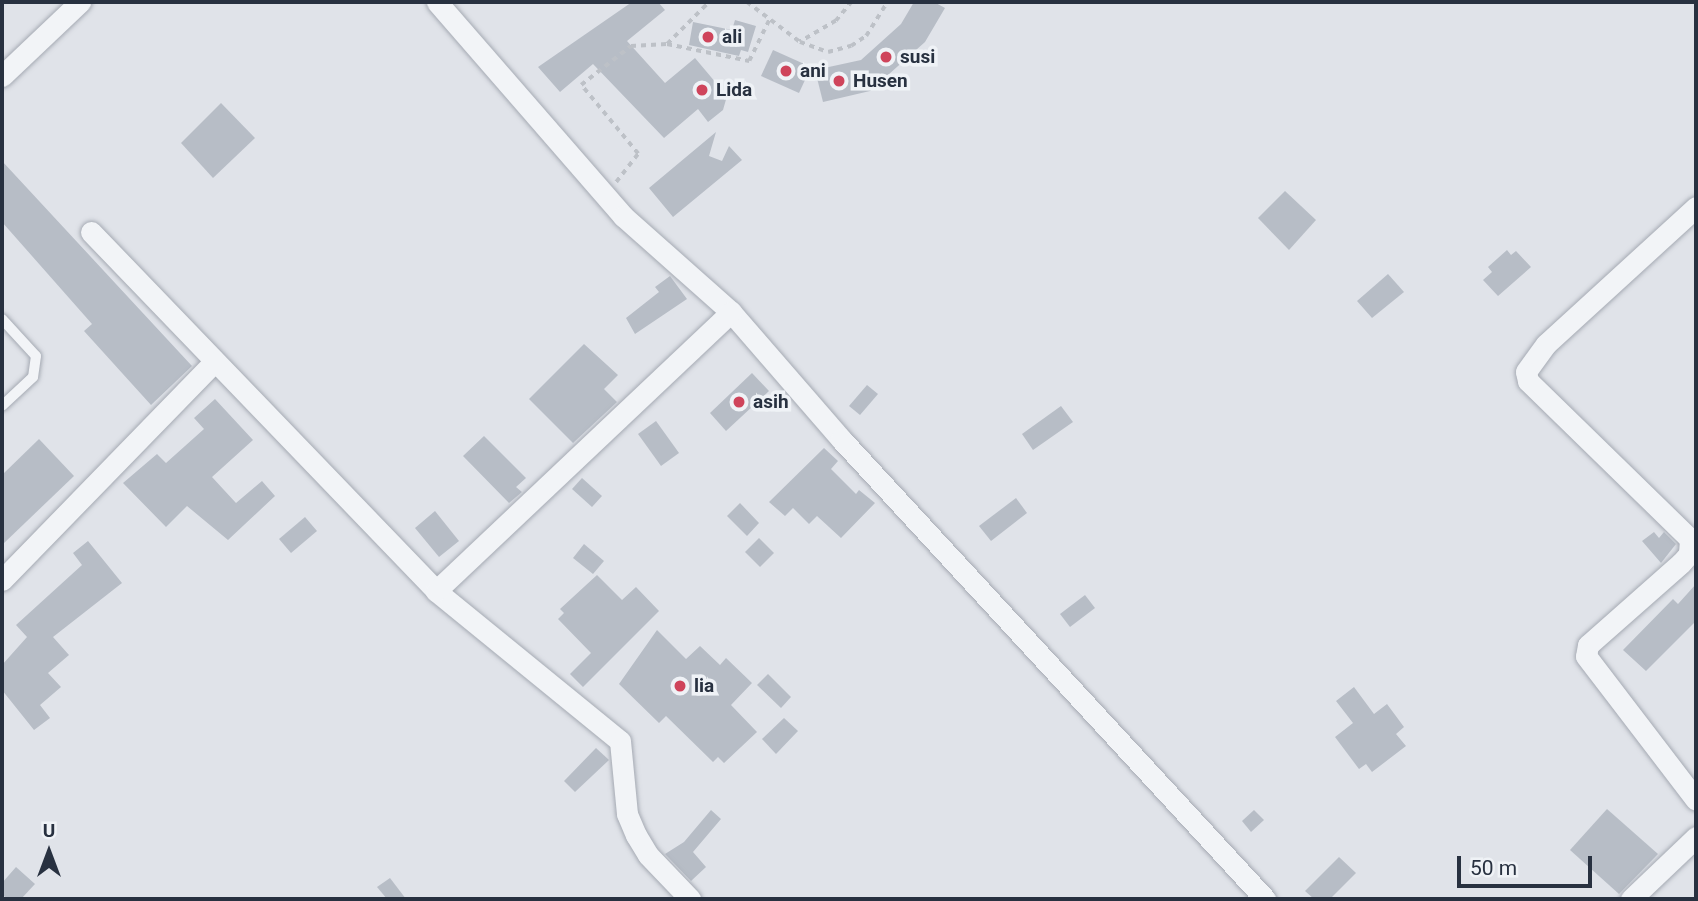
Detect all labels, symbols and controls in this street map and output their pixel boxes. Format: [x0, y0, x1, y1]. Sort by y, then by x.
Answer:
place label: ali [722, 26, 742, 48]
marker: ali [700, 29, 716, 45]
place label: susi [900, 46, 935, 68]
marker: susi [878, 49, 894, 65]
place label: ani [800, 60, 826, 82]
marker: ani [778, 63, 794, 79]
place label: Husen [853, 70, 908, 92]
marker: Husen [831, 73, 847, 89]
place label: Lida [716, 79, 752, 101]
marker: Lida [694, 82, 710, 98]
place label: asih [753, 391, 789, 413]
marker: asih [731, 394, 747, 410]
place label: lia [694, 675, 714, 697]
marker: lia [672, 678, 688, 694]
north arrow [14, 817, 84, 887]
text: U [43, 819, 55, 842]
scale bar [1460, 842, 1595, 886]
text: 50 m [1470, 856, 1517, 880]

